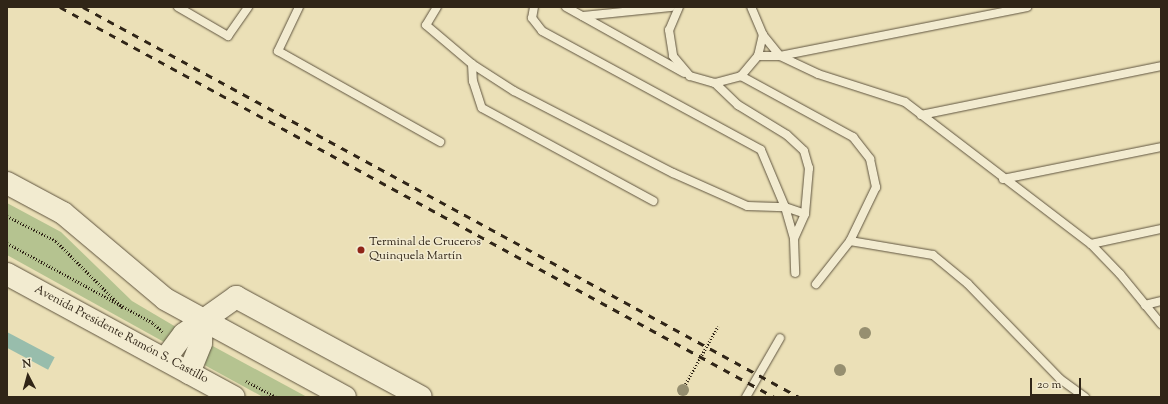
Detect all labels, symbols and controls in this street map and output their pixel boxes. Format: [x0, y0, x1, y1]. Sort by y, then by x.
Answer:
place label: Terminal de Cruceros Quinquela Martín [369, 236, 481, 264]
marker: Terminal de Cruceros Quinquela Martín [356, 245, 366, 255]
street label: Avenida Presidente Ramón S. Castillo [31, 283, 211, 387]
north arrow [8, 356, 48, 396]
text: N [22, 356, 32, 372]
scale bar [1032, 370, 1083, 396]
text: 20 m [1037, 376, 1061, 394]

